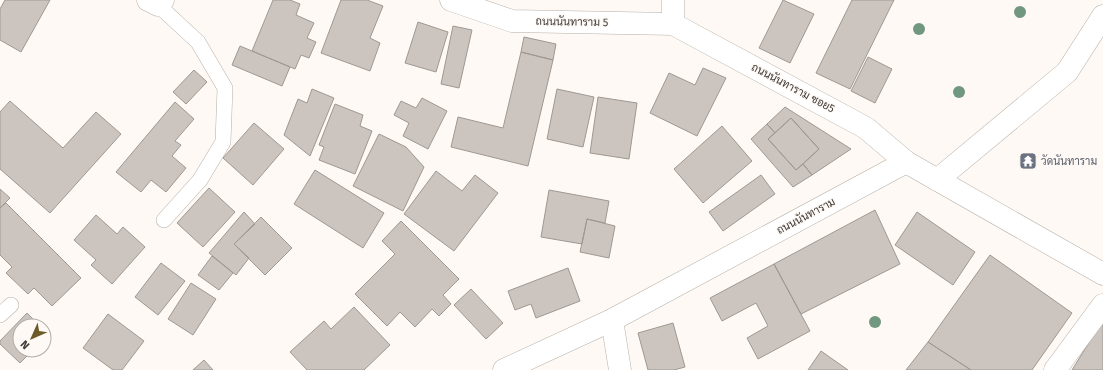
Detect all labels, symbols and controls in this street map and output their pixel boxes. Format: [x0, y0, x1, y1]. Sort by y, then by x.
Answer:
street label: ถนนนันทาราม 5 [535, 14, 609, 29]
street label: ถนนนันทาราม ซอย5 [749, 60, 838, 116]
temple icon: วัดนันทาราม [1018, 151, 1038, 171]
place label: วัดนันทาราม [1041, 154, 1097, 168]
street label: ถนนนันทาราม [774, 194, 837, 237]
north arrow [12, 318, 52, 358]
text: N [18, 338, 32, 352]

